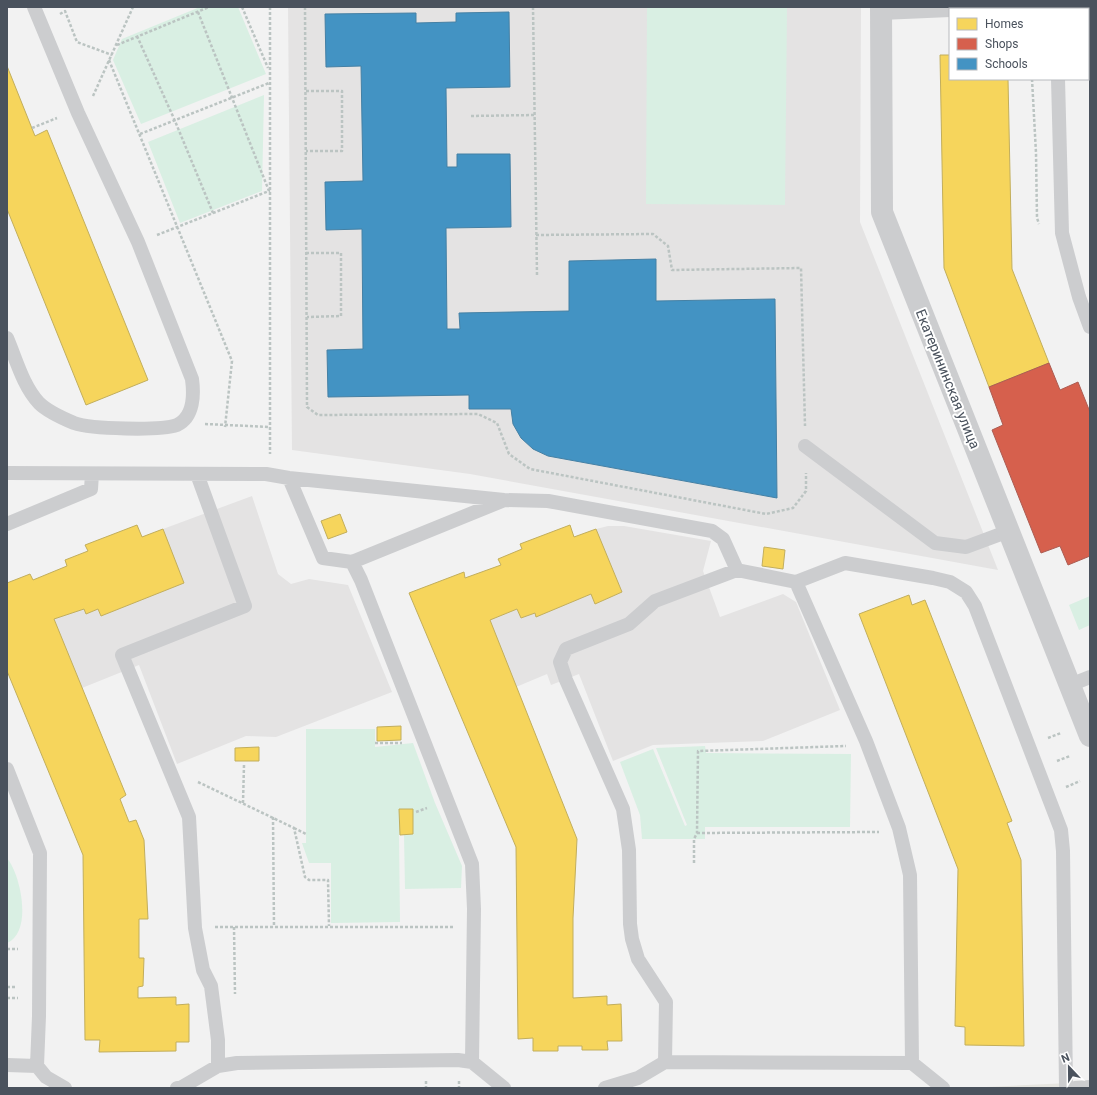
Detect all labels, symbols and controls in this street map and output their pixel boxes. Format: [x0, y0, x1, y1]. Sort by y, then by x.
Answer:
legend [949, 8, 1089, 80]
text: Homes [985, 17, 1023, 31]
text: Shops [985, 37, 1019, 51]
text: Schools [985, 57, 1028, 71]
street label: Екатерининская улица [913, 307, 983, 451]
north arrow [1049, 1047, 1089, 1087]
text: N [1059, 1051, 1072, 1066]

